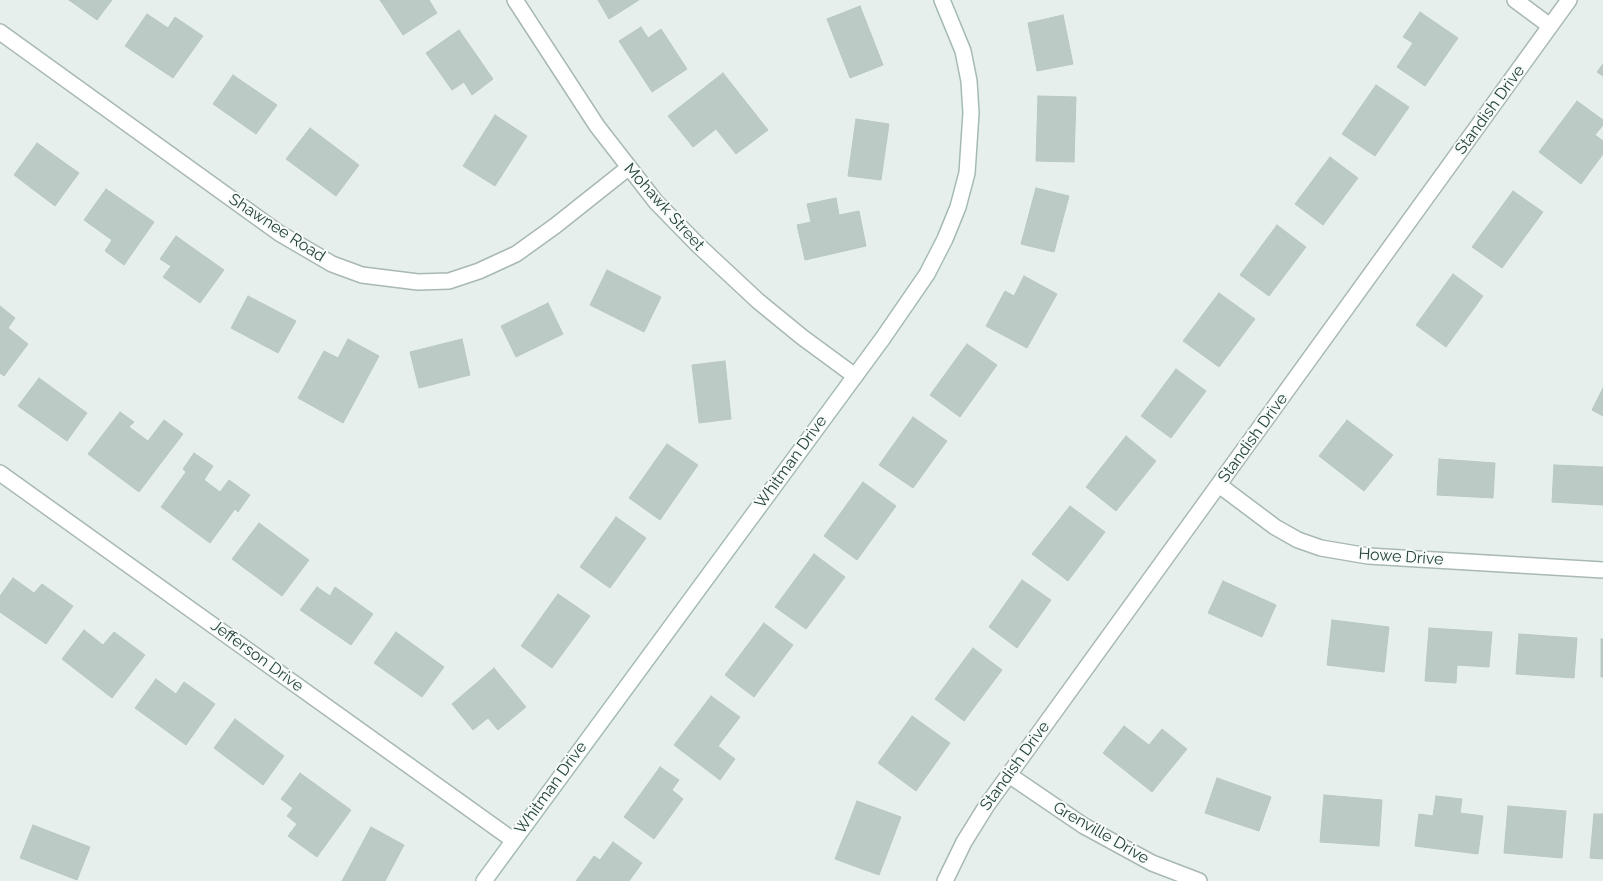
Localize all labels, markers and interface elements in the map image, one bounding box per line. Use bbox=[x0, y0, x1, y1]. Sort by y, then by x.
street label: Standish Drive bbox=[1451, 62, 1529, 158]
street label: Mohawk Street bbox=[620, 159, 708, 255]
street label: Shawnee Road bbox=[225, 190, 329, 266]
street label: Standish Drive bbox=[1214, 390, 1292, 486]
street label: Whitman Drive bbox=[751, 412, 831, 512]
street label: Howe Drive bbox=[1358, 544, 1444, 570]
street label: Jefferson Drive bbox=[207, 616, 307, 696]
street label: Standish Drive bbox=[976, 718, 1054, 814]
street label: Whitman Drive bbox=[511, 738, 591, 838]
street label: Grenville Drive bbox=[1050, 798, 1152, 868]

